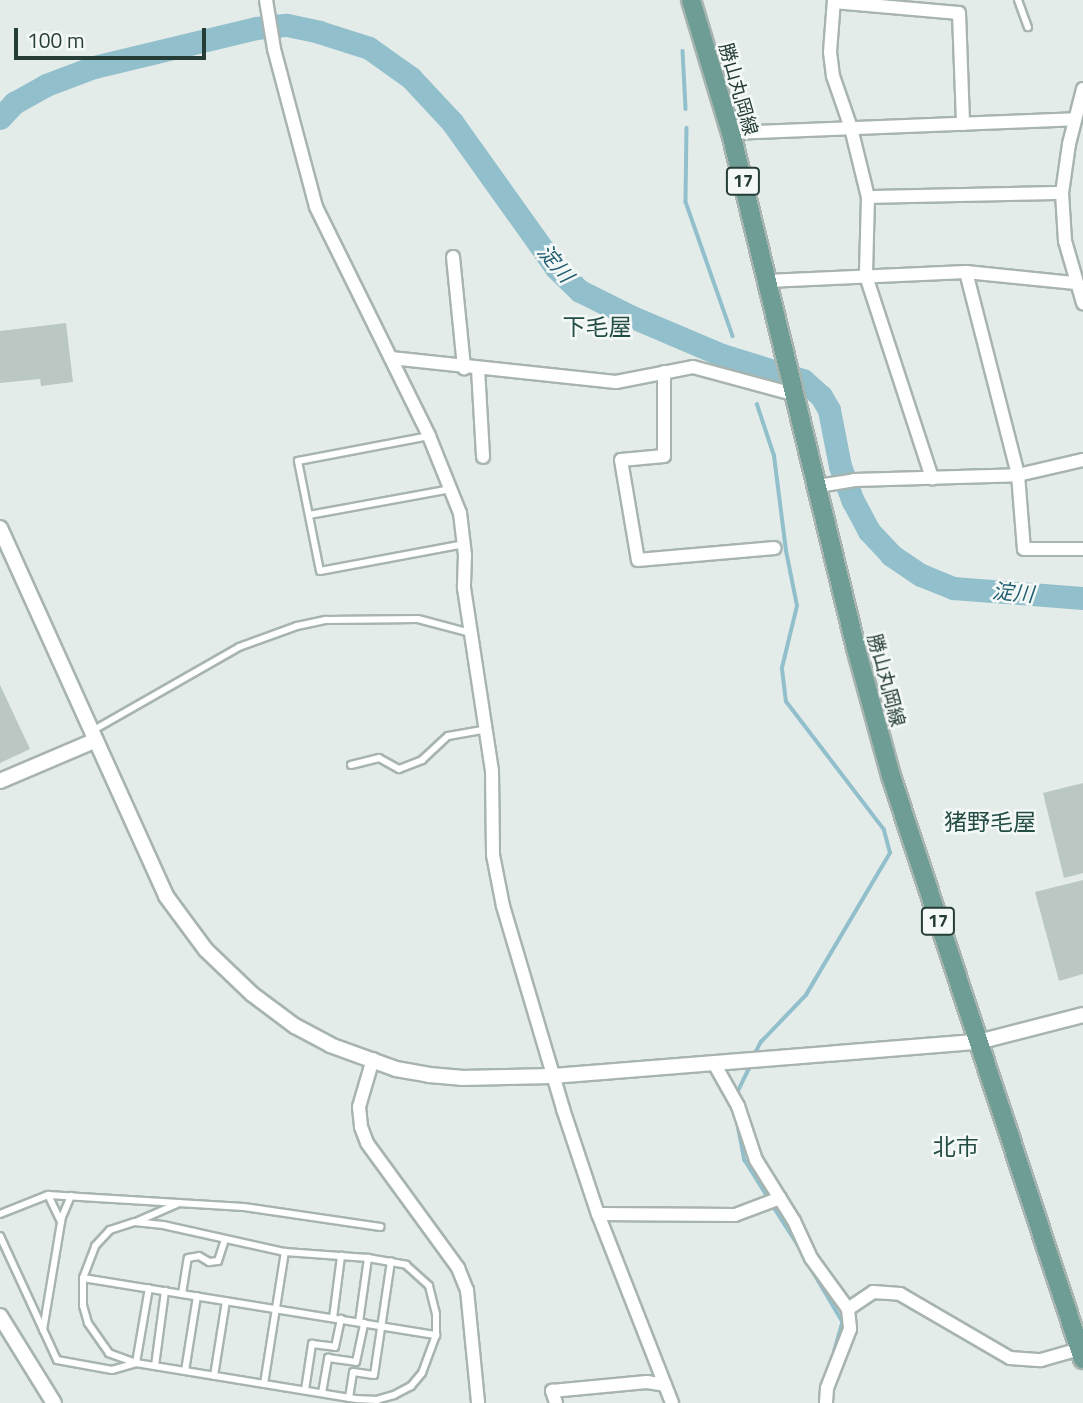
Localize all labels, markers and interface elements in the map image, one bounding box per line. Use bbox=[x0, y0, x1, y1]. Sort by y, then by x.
scale bar bbox=[18, 14, 210, 58]
text: 100 m bbox=[27, 24, 84, 56]
street label: 勝山丸岡線 bbox=[715, 40, 763, 138]
road number: 17 bbox=[726, 166, 760, 196]
water label: 淀川 bbox=[533, 239, 579, 287]
district label: 下毛屋 bbox=[563, 313, 631, 341]
water label: 淀川 bbox=[991, 578, 1035, 606]
street label: 勝山丸岡線 bbox=[864, 631, 910, 729]
district label: 猪野毛屋 bbox=[944, 808, 1036, 836]
road number: 17 bbox=[920, 906, 956, 936]
district label: 北市 bbox=[933, 1133, 979, 1161]

